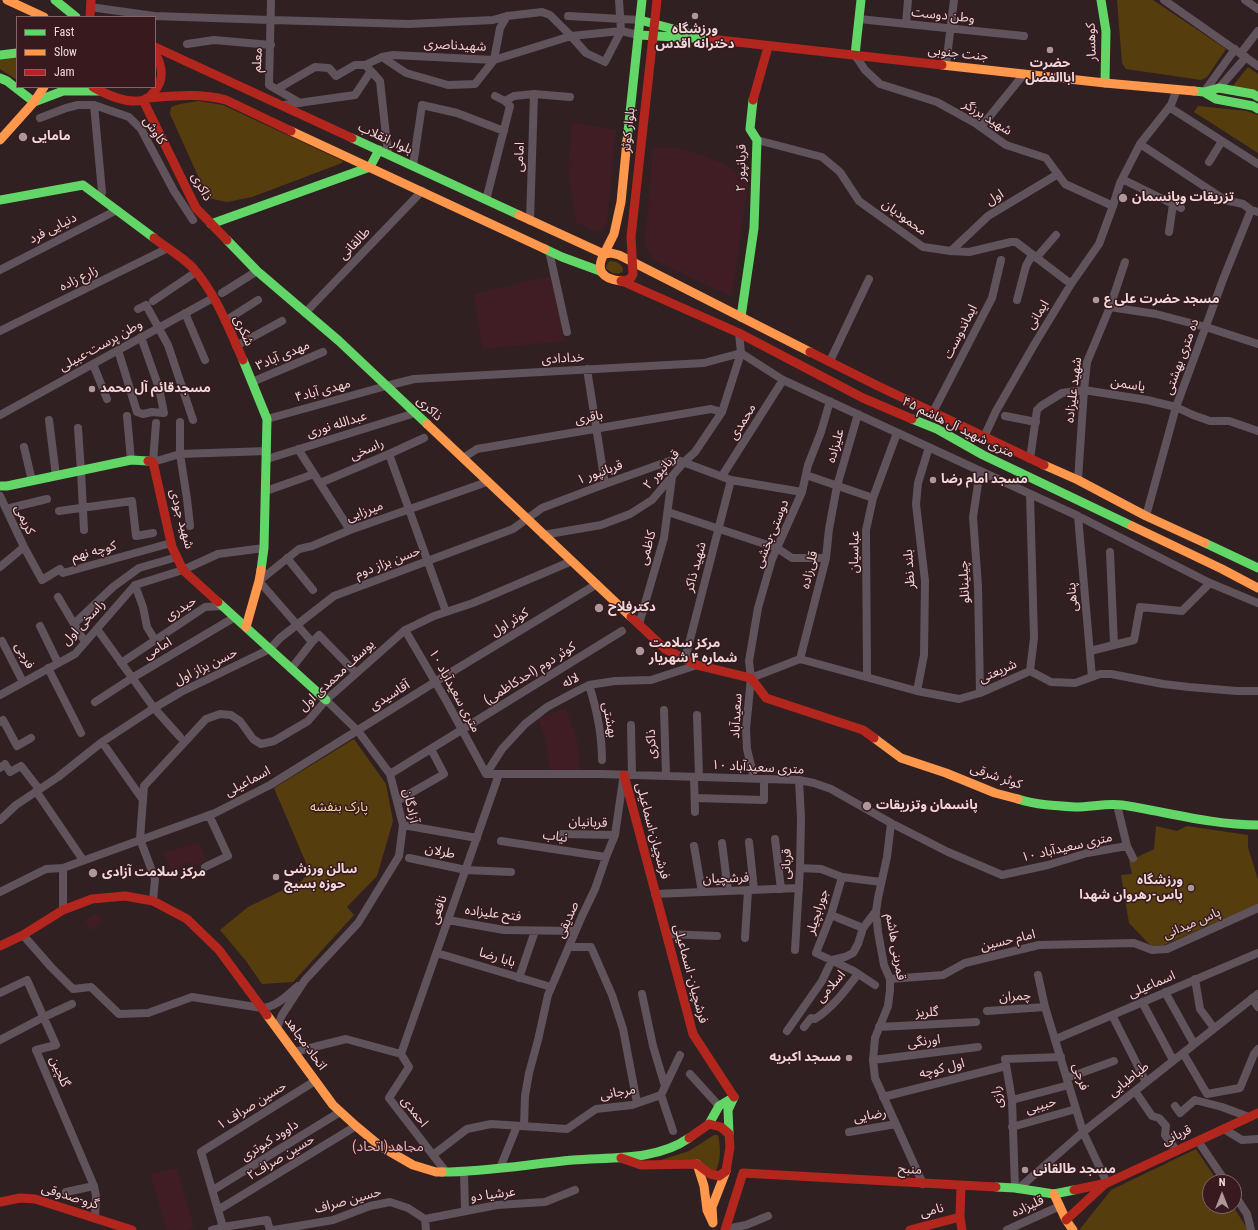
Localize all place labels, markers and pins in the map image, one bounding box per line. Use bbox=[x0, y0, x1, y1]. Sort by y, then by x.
marker: ورزشگاه دخترانه اقدس bbox=[690, 11, 700, 21]
place label: ورزشگاه دخترانه اقدس bbox=[656, 22, 734, 53]
marker: حضرت اباالفضل bbox=[1045, 45, 1055, 55]
place label: حضرت اباالفضل bbox=[1025, 56, 1075, 87]
place label: مامایی bbox=[32, 129, 70, 145]
marker: مامایی bbox=[17, 131, 29, 143]
place label: تزریقات وپانسمان bbox=[1132, 190, 1234, 206]
marker: تزریقات وپانسمان bbox=[1117, 192, 1129, 204]
place label: مسجد حضرت علی ع bbox=[1104, 292, 1220, 308]
marker: مسجد حضرت علی ع bbox=[1091, 295, 1101, 305]
place label: مسجدقائم آل محمد bbox=[100, 381, 211, 397]
marker: مسجدقائم آل محمد bbox=[87, 384, 97, 394]
place label: مسجد امام رضا bbox=[941, 472, 1028, 488]
marker: مسجد امام رضا bbox=[928, 475, 938, 485]
place label: دکترفلاح bbox=[608, 600, 656, 616]
marker: دکترفلاح bbox=[593, 602, 605, 614]
place label: مرکز سلامت شماره ۴ شهریار bbox=[649, 636, 737, 667]
marker: مرکز سلامت شماره ۴ شهریار bbox=[634, 645, 646, 657]
place label: پانسمان وتزریقات bbox=[876, 798, 978, 814]
marker: پانسمان وتزریقات bbox=[861, 800, 873, 812]
place label: سالن ورزشی حوزه بسیج bbox=[284, 862, 357, 893]
place label: مرکز سلامت آزادی bbox=[102, 865, 206, 881]
marker: مرکز سلامت آزادی bbox=[87, 867, 99, 879]
marker: سالن ورزشی حوزه بسیج bbox=[271, 872, 281, 882]
place label: ورزشگاه پاس-رهروان شهدا bbox=[1079, 873, 1183, 904]
marker: ورزشگاه پاس-رهروان شهدا bbox=[1186, 883, 1196, 893]
place label: مسجد اکبریه bbox=[769, 1050, 841, 1066]
marker: مسجد اکبریه bbox=[844, 1053, 854, 1063]
place label: مسجد طالقانی bbox=[1033, 1162, 1116, 1178]
marker: مسجد طالقانی bbox=[1020, 1165, 1030, 1175]

